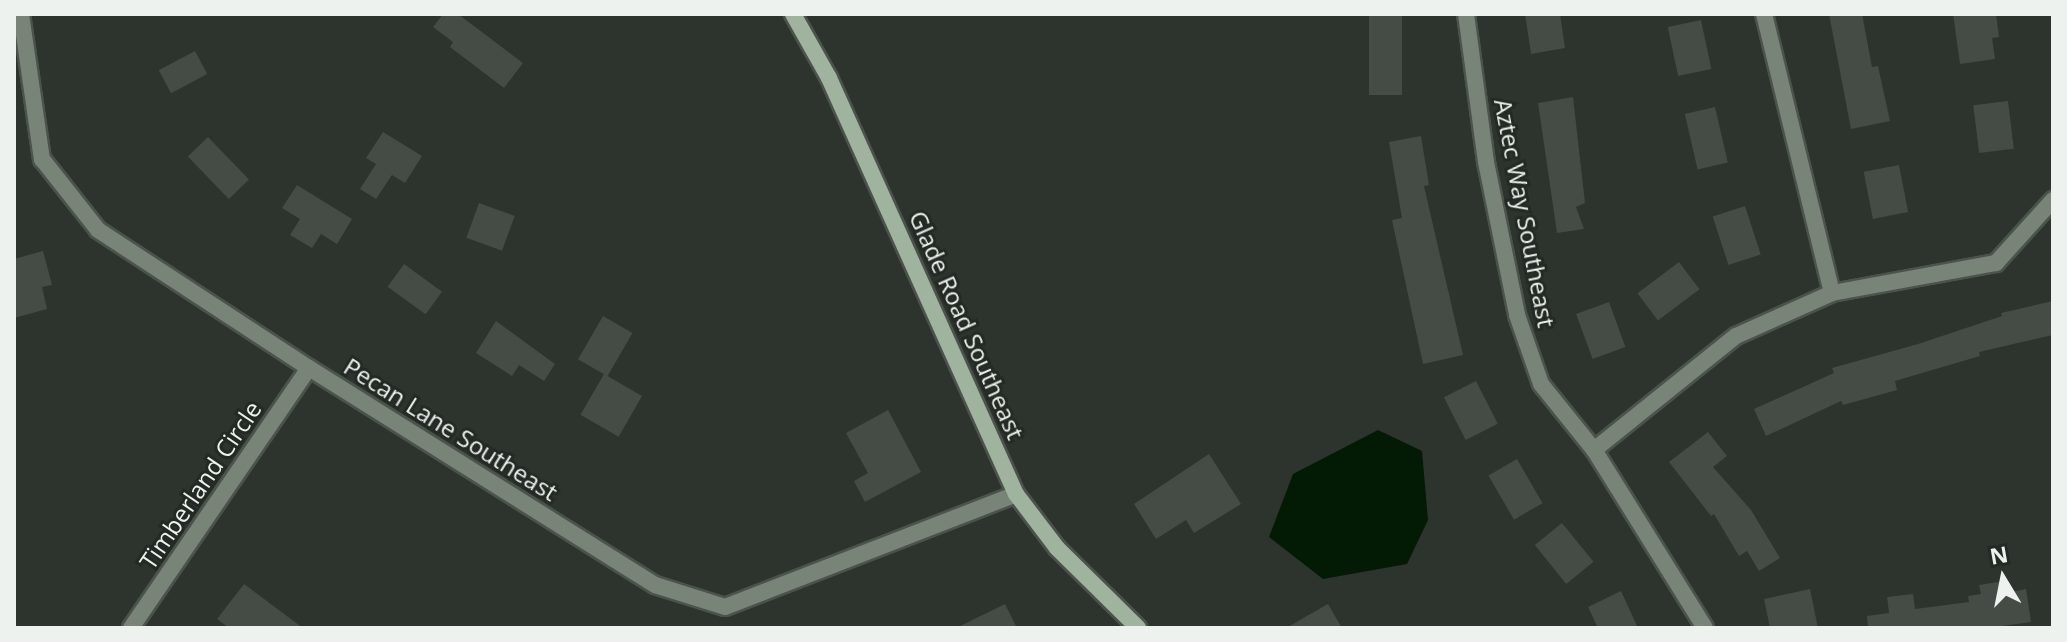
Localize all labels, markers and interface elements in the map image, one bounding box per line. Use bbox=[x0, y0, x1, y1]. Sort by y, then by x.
street label: Aztec Way Southeast bbox=[1489, 96, 1561, 330]
street label: Glade Road Southeast bbox=[904, 206, 1030, 444]
street label: Pecan Lane Southeast bbox=[339, 352, 563, 506]
street label: Timberland Circle bbox=[133, 395, 267, 575]
north arrow bbox=[1963, 538, 2043, 618]
text: N bbox=[1987, 538, 2010, 571]

